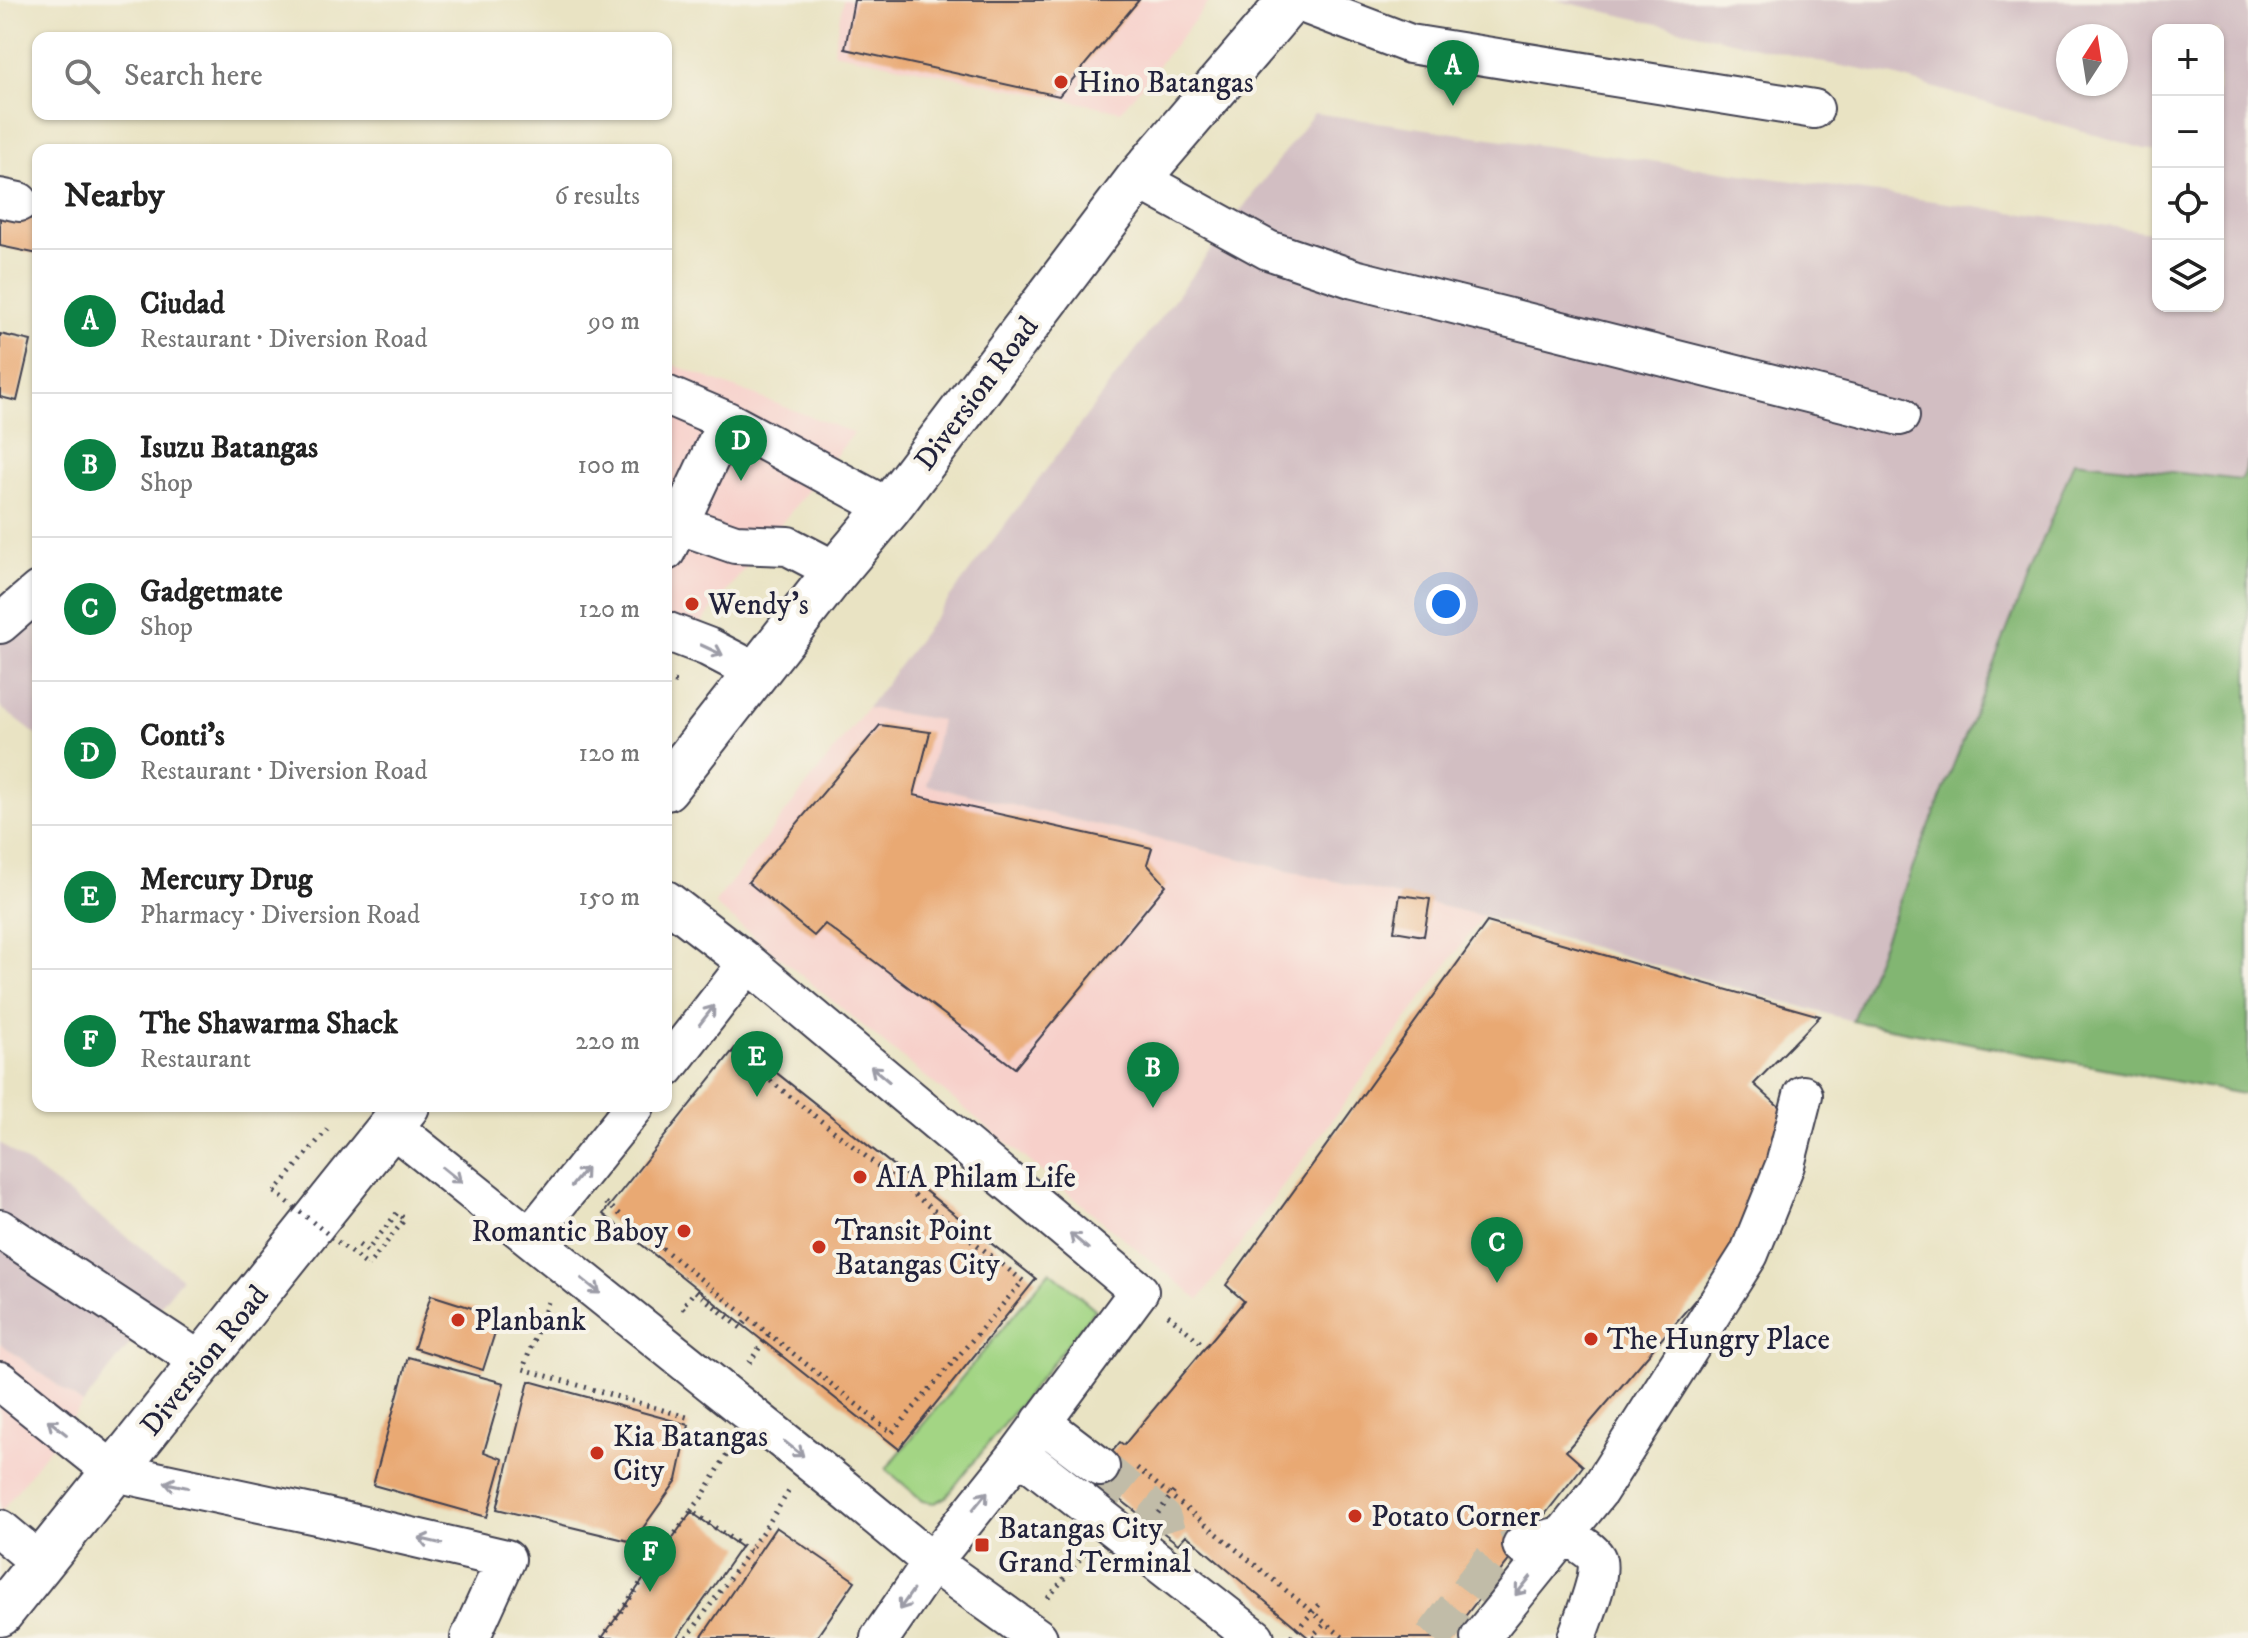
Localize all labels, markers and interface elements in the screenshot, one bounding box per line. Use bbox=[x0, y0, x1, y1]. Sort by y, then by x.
north arrow bbox=[2056, 24, 2128, 96]
map controls bbox=[2152, 24, 2224, 312]
button: + bbox=[2152, 24, 2224, 96]
search box bbox=[32, 32, 672, 120]
pin: A bbox=[1427, 40, 1479, 106]
icon: search bbox=[60, 54, 104, 98]
text: Search here bbox=[124, 58, 263, 95]
place label: Hino Batangas bbox=[1077, 65, 1254, 102]
marker: Hino Batangas bbox=[1052, 73, 1070, 91]
button: − bbox=[2152, 96, 2224, 168]
button: locate bbox=[2152, 168, 2224, 240]
text: Nearby bbox=[64, 175, 165, 217]
text: 6 results bbox=[554, 180, 640, 213]
button: layers bbox=[2152, 240, 2224, 312]
text: Ciudad bbox=[140, 286, 225, 323]
text: A bbox=[82, 305, 98, 338]
text: 90 m bbox=[588, 305, 640, 338]
street label: Diversion Road bbox=[907, 310, 1047, 478]
text: Restaurant · Diversion Road bbox=[140, 323, 427, 356]
pin: D bbox=[715, 415, 767, 481]
text: Isuzu Batangas bbox=[140, 430, 318, 467]
text: B bbox=[82, 449, 98, 482]
text: 100 m bbox=[577, 449, 640, 482]
text: Shop bbox=[140, 467, 193, 500]
text: Gadgetmate bbox=[140, 574, 283, 611]
your location bbox=[1426, 584, 1466, 624]
place label: Wendy's bbox=[707, 587, 809, 624]
text: C bbox=[81, 593, 99, 626]
text: 120 m bbox=[579, 593, 640, 626]
marker: Wendy's bbox=[683, 595, 701, 613]
text: Shop bbox=[140, 611, 193, 644]
one-way arrow bbox=[700, 643, 724, 658]
text: Conti's bbox=[140, 718, 225, 755]
text: D bbox=[80, 737, 100, 770]
text: 120 m bbox=[579, 737, 640, 770]
text: Restaurant · Diversion Road bbox=[140, 755, 427, 788]
text: Mercury Drug bbox=[140, 862, 312, 899]
text: E bbox=[81, 881, 99, 914]
text: 150 m bbox=[579, 881, 640, 914]
text: Pharmacy · Diversion Road bbox=[140, 899, 420, 932]
one-way arrow bbox=[699, 1005, 716, 1027]
text: The Shawarma Shack bbox=[140, 1006, 398, 1043]
text: F bbox=[82, 1025, 98, 1058]
text: 220 m bbox=[575, 1025, 640, 1058]
pin: E bbox=[731, 1031, 783, 1097]
pin: B bbox=[1127, 1042, 1179, 1108]
text: Restaurant bbox=[140, 1043, 251, 1076]
one-way arrow bbox=[871, 1065, 891, 1083]
place label: AIA Philam Life bbox=[876, 1160, 1076, 1197]
one-way arrow bbox=[441, 1166, 462, 1183]
one-way arrow bbox=[570, 1167, 588, 1188]
marker: AIA Philam Life bbox=[851, 1168, 869, 1186]
place label: Transit Point Batangas City bbox=[835, 1213, 1001, 1284]
place label: Romantic Baboy bbox=[471, 1214, 669, 1251]
pin: C bbox=[1471, 1217, 1523, 1283]
marker: Romantic Baboy bbox=[675, 1222, 693, 1240]
one-way arrow bbox=[1070, 1232, 1090, 1250]
marker: Transit Point Batangas City bbox=[810, 1238, 828, 1256]
street label: Diversion Road bbox=[133, 1278, 277, 1444]
one-way arrow bbox=[580, 1278, 601, 1295]
place label: Planbank bbox=[474, 1303, 586, 1340]
marker: Planbank bbox=[449, 1311, 467, 1329]
place label: The Hungry Place bbox=[1607, 1322, 1830, 1359]
marker: The Hungry Place bbox=[1582, 1330, 1600, 1348]
one-way arrow bbox=[47, 1418, 68, 1435]
place label: Kia Batangas City bbox=[613, 1419, 768, 1490]
one-way arrow bbox=[783, 1440, 804, 1458]
marker: Kia Batangas City bbox=[588, 1444, 606, 1462]
one-way arrow bbox=[164, 1477, 189, 1492]
one-way arrow bbox=[972, 1491, 989, 1512]
place label: Potato Corner bbox=[1371, 1499, 1540, 1536]
marker: Potato Corner bbox=[1346, 1507, 1364, 1525]
place label: Batangas City Grand Terminal bbox=[998, 1511, 1191, 1582]
pin: F bbox=[624, 1526, 676, 1592]
one-way arrow bbox=[417, 1533, 443, 1548]
marker: Batangas City Grand Terminal bbox=[973, 1536, 991, 1554]
one-way arrow bbox=[1514, 1576, 1532, 1596]
one-way arrow bbox=[898, 1589, 914, 1611]

